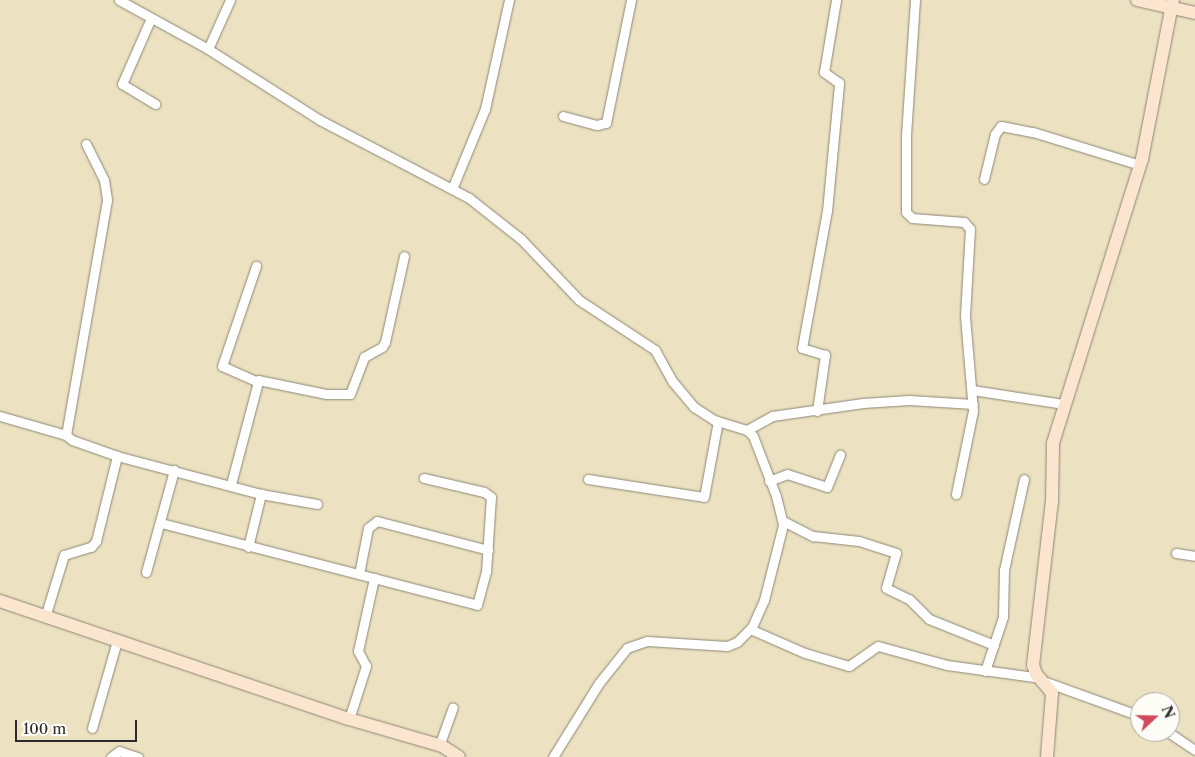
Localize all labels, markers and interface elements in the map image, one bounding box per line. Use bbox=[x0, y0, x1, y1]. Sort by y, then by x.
north arrow bbox=[1130, 692, 1180, 742]
text: N bbox=[1157, 703, 1179, 721]
scale bar bbox=[18, 710, 140, 742]
text: 100 m bbox=[23, 719, 66, 738]

